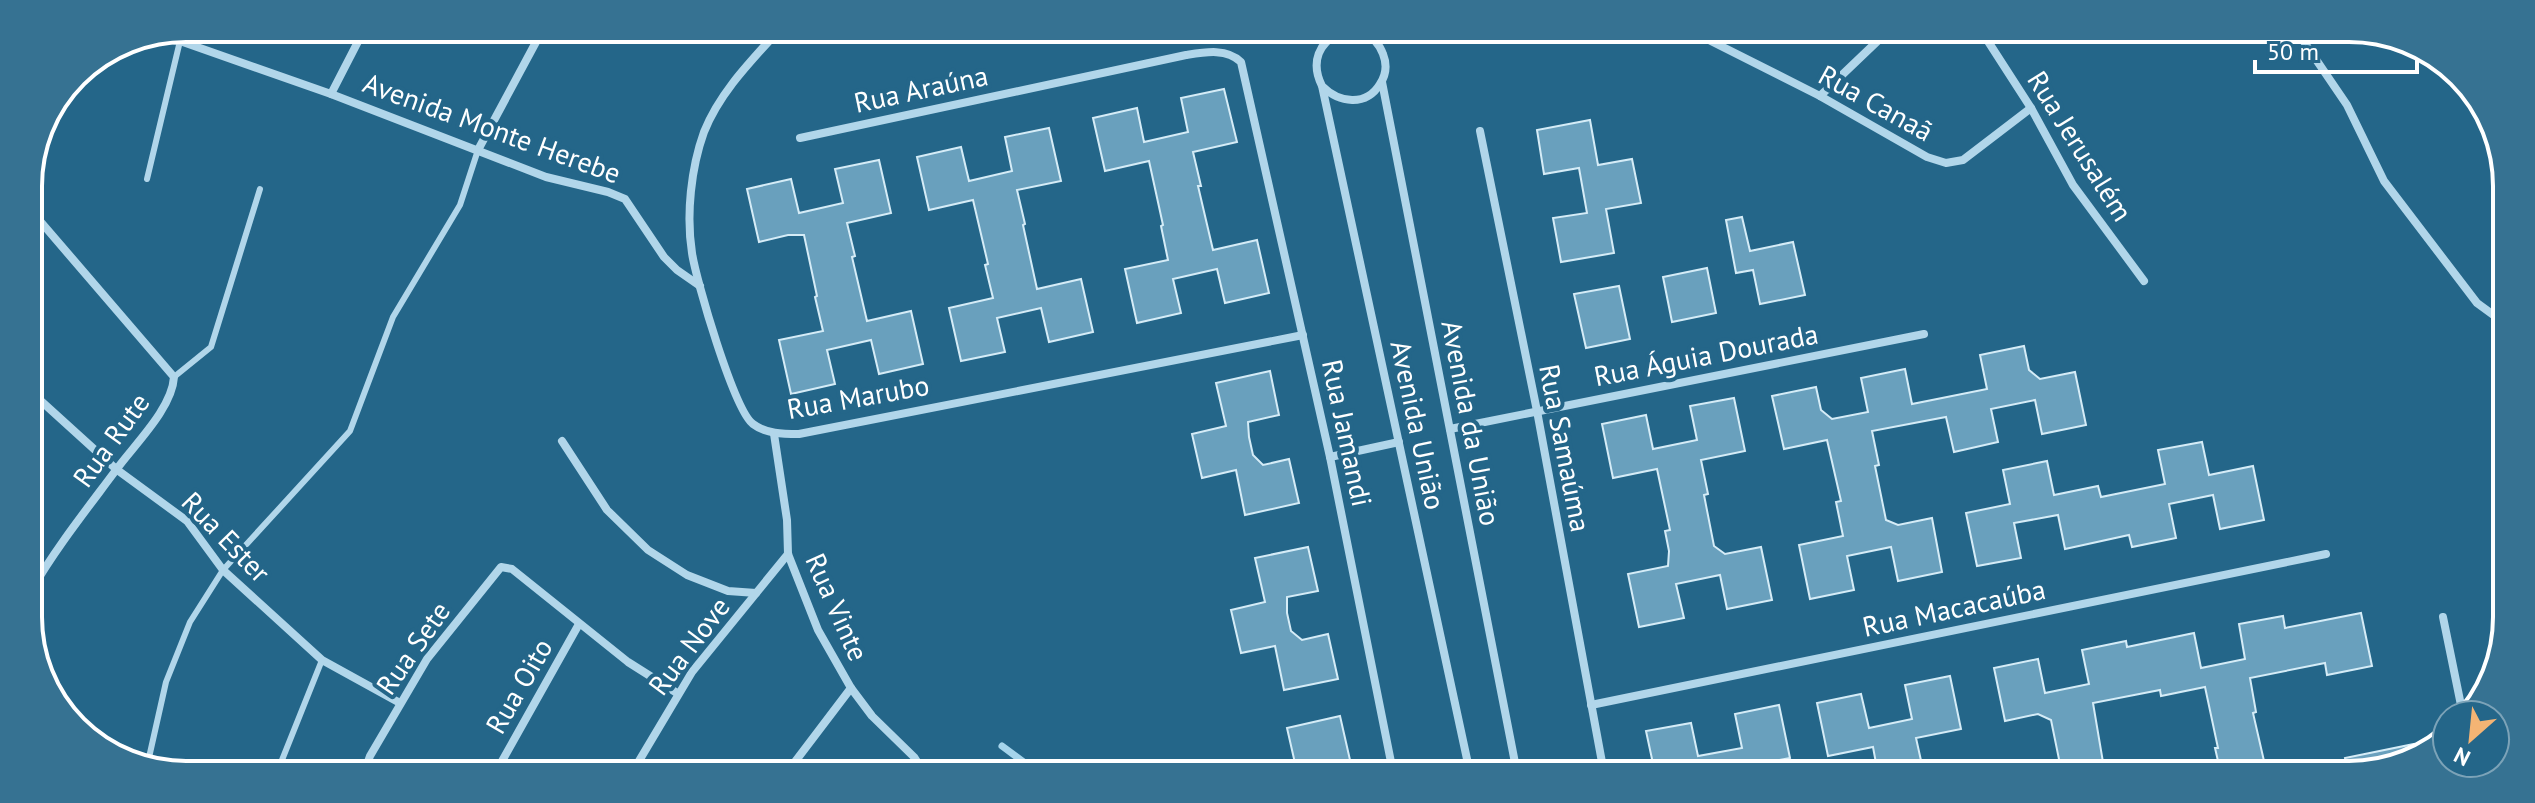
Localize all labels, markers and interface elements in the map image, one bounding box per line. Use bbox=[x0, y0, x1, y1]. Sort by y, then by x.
scale bar bbox=[2255, 24, 2417, 74]
text: 50 m bbox=[2267, 36, 2319, 67]
street label: Rua Araúna bbox=[851, 56, 991, 121]
street label: Rua Canaã bbox=[1812, 56, 1940, 149]
street label: Avenida Monte Herebe bbox=[358, 64, 626, 191]
street label: Rua Jerusalém bbox=[2020, 64, 2141, 228]
street label: Rua Águia Dourada bbox=[1591, 315, 1821, 394]
street label: Avenida da União bbox=[1433, 317, 1510, 529]
street label: Avenida União bbox=[1383, 337, 1454, 513]
street label: Rua Jamandi bbox=[1314, 356, 1381, 510]
street label: Rua Samaúma bbox=[1531, 361, 1600, 535]
street label: Rua Marubo bbox=[784, 366, 932, 427]
street label: Rua Rute bbox=[64, 385, 157, 494]
street label: Rua Ester bbox=[174, 483, 279, 590]
street label: Rua Vinte bbox=[797, 547, 878, 666]
street label: Rua Macacaúba bbox=[1859, 570, 2049, 645]
street label: Rua Nove bbox=[640, 589, 738, 702]
street label: Rua Sete bbox=[367, 594, 458, 701]
street label: Rua Oito bbox=[477, 632, 561, 740]
north arrow bbox=[2431, 699, 2511, 779]
text: N bbox=[2449, 741, 2475, 773]

